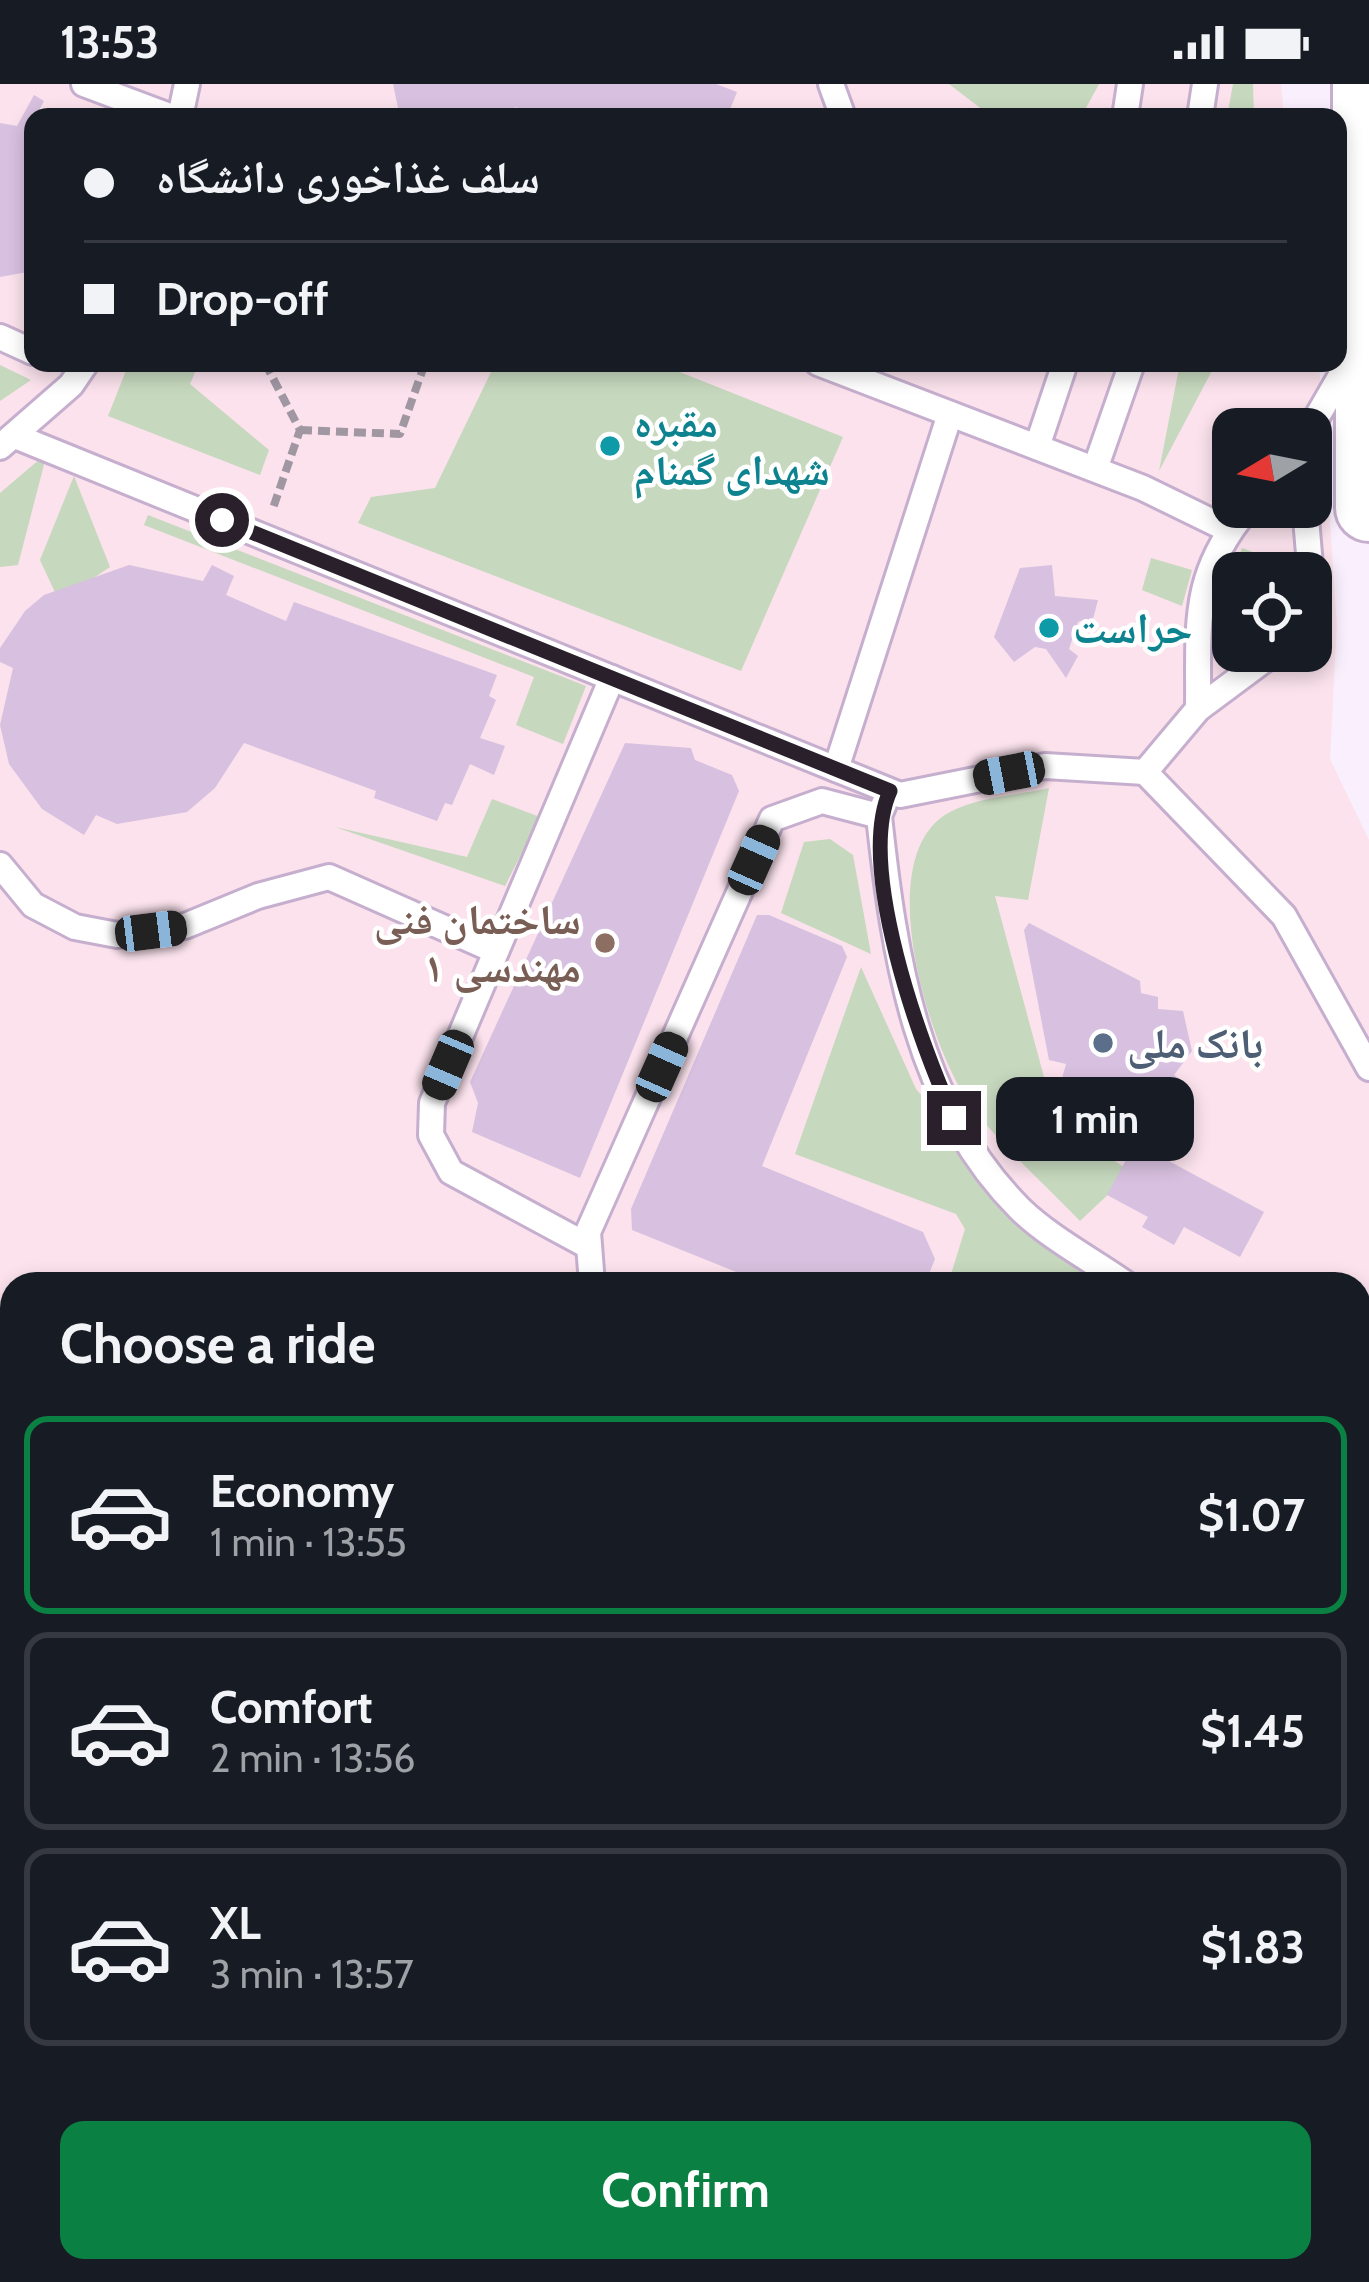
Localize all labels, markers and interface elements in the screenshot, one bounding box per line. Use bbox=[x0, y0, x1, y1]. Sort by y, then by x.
text: 13:53 bbox=[60, 15, 159, 69]
text: سلف غذاخوری دانشگاه bbox=[156, 150, 540, 204]
text: Drop-off bbox=[156, 272, 329, 326]
place label: مقبره شهدای گمنام bbox=[634, 396, 830, 499]
north arrow bbox=[1212, 408, 1332, 528]
map controls bbox=[1212, 408, 1332, 672]
marker: مقبره شهدای گمنام bbox=[597, 433, 623, 459]
route start bbox=[195, 493, 249, 547]
button: locate bbox=[1212, 552, 1332, 672]
place label: حراست bbox=[1073, 602, 1193, 654]
marker: حراست bbox=[1036, 615, 1062, 641]
car bbox=[970, 748, 1048, 798]
car bbox=[723, 820, 785, 900]
place label: ساختمان فنی مهندسی ۱ bbox=[374, 893, 581, 993]
car bbox=[113, 909, 189, 953]
marker: ساختمان فنی مهندسی ۱ bbox=[592, 930, 618, 956]
place label: بانک ملی bbox=[1127, 1017, 1263, 1069]
car bbox=[417, 1025, 479, 1105]
car bbox=[631, 1027, 693, 1107]
marker: بانک ملی bbox=[1090, 1030, 1116, 1056]
callout: 1 min bbox=[996, 1076, 1194, 1160]
route end bbox=[927, 1091, 981, 1145]
text: 1 min bbox=[1051, 1095, 1139, 1143]
text: Choose a ride bbox=[60, 1311, 375, 1377]
icon: car bbox=[66, 1461, 174, 1569]
text: Economy bbox=[210, 1464, 394, 1518]
text: $1.07 bbox=[1198, 1488, 1305, 1542]
text: 1 min · 13:55 bbox=[210, 1518, 407, 1566]
icon: car bbox=[66, 1677, 174, 1785]
text: Comfort bbox=[210, 1680, 373, 1734]
text: $1.45 bbox=[1200, 1704, 1305, 1758]
text: 2 min · 13:56 bbox=[210, 1734, 416, 1782]
icon: car bbox=[66, 1893, 174, 2001]
text: XL bbox=[210, 1896, 261, 1950]
text: $1.83 bbox=[1201, 1920, 1305, 1974]
text: 3 min · 13:57 bbox=[210, 1950, 414, 1998]
button: Confirm bbox=[60, 2121, 1311, 2259]

